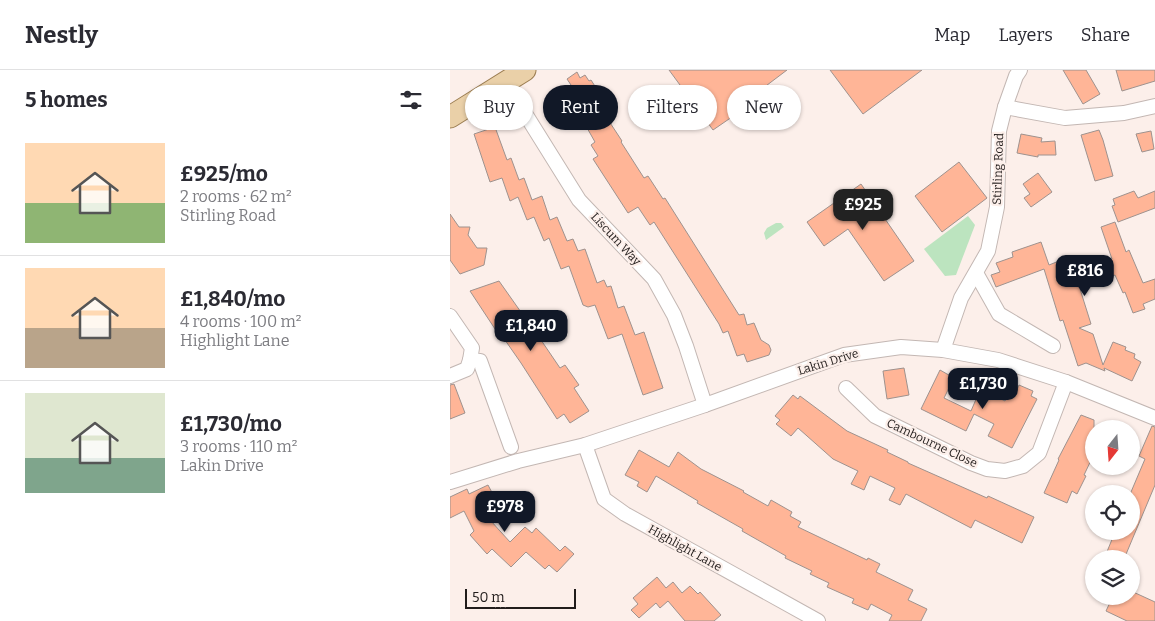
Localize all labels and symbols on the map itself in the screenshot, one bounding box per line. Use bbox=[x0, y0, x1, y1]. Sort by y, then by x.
street label: Stirling Road bbox=[990, 133, 1006, 205]
pin: £925 bbox=[833, 189, 893, 231]
street label: Liscum Way bbox=[588, 210, 644, 269]
pin: £816 bbox=[1055, 254, 1115, 297]
pin: £1,840 bbox=[490, 310, 572, 352]
street label: Lakin Drive bbox=[796, 346, 860, 378]
pin: £1,730 bbox=[942, 368, 1024, 410]
street label: Cambourne Close bbox=[884, 416, 980, 470]
north arrow bbox=[1085, 420, 1140, 475]
pin: £978 bbox=[475, 490, 535, 533]
street label: Highlight Lane bbox=[646, 522, 724, 574]
scale bar bbox=[465, 586, 576, 609]

